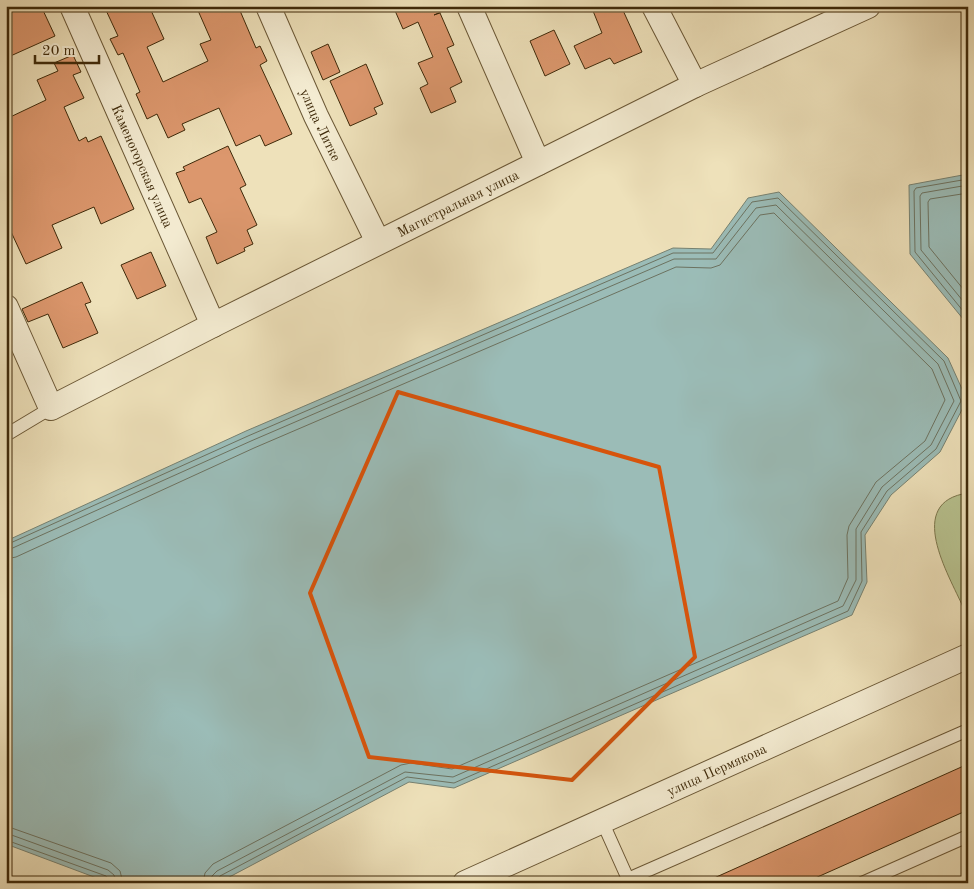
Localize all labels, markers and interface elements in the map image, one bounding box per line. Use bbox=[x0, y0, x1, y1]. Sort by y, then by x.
scale bar bbox=[35, 32, 99, 64]
text: 20 m bbox=[42, 44, 76, 59]
street label: улица Литке bbox=[297, 87, 343, 164]
street label: Каменогорская улица bbox=[109, 103, 175, 230]
street label: Магистральная улица bbox=[395, 168, 521, 240]
street label: улица Пермякова bbox=[665, 742, 769, 799]

